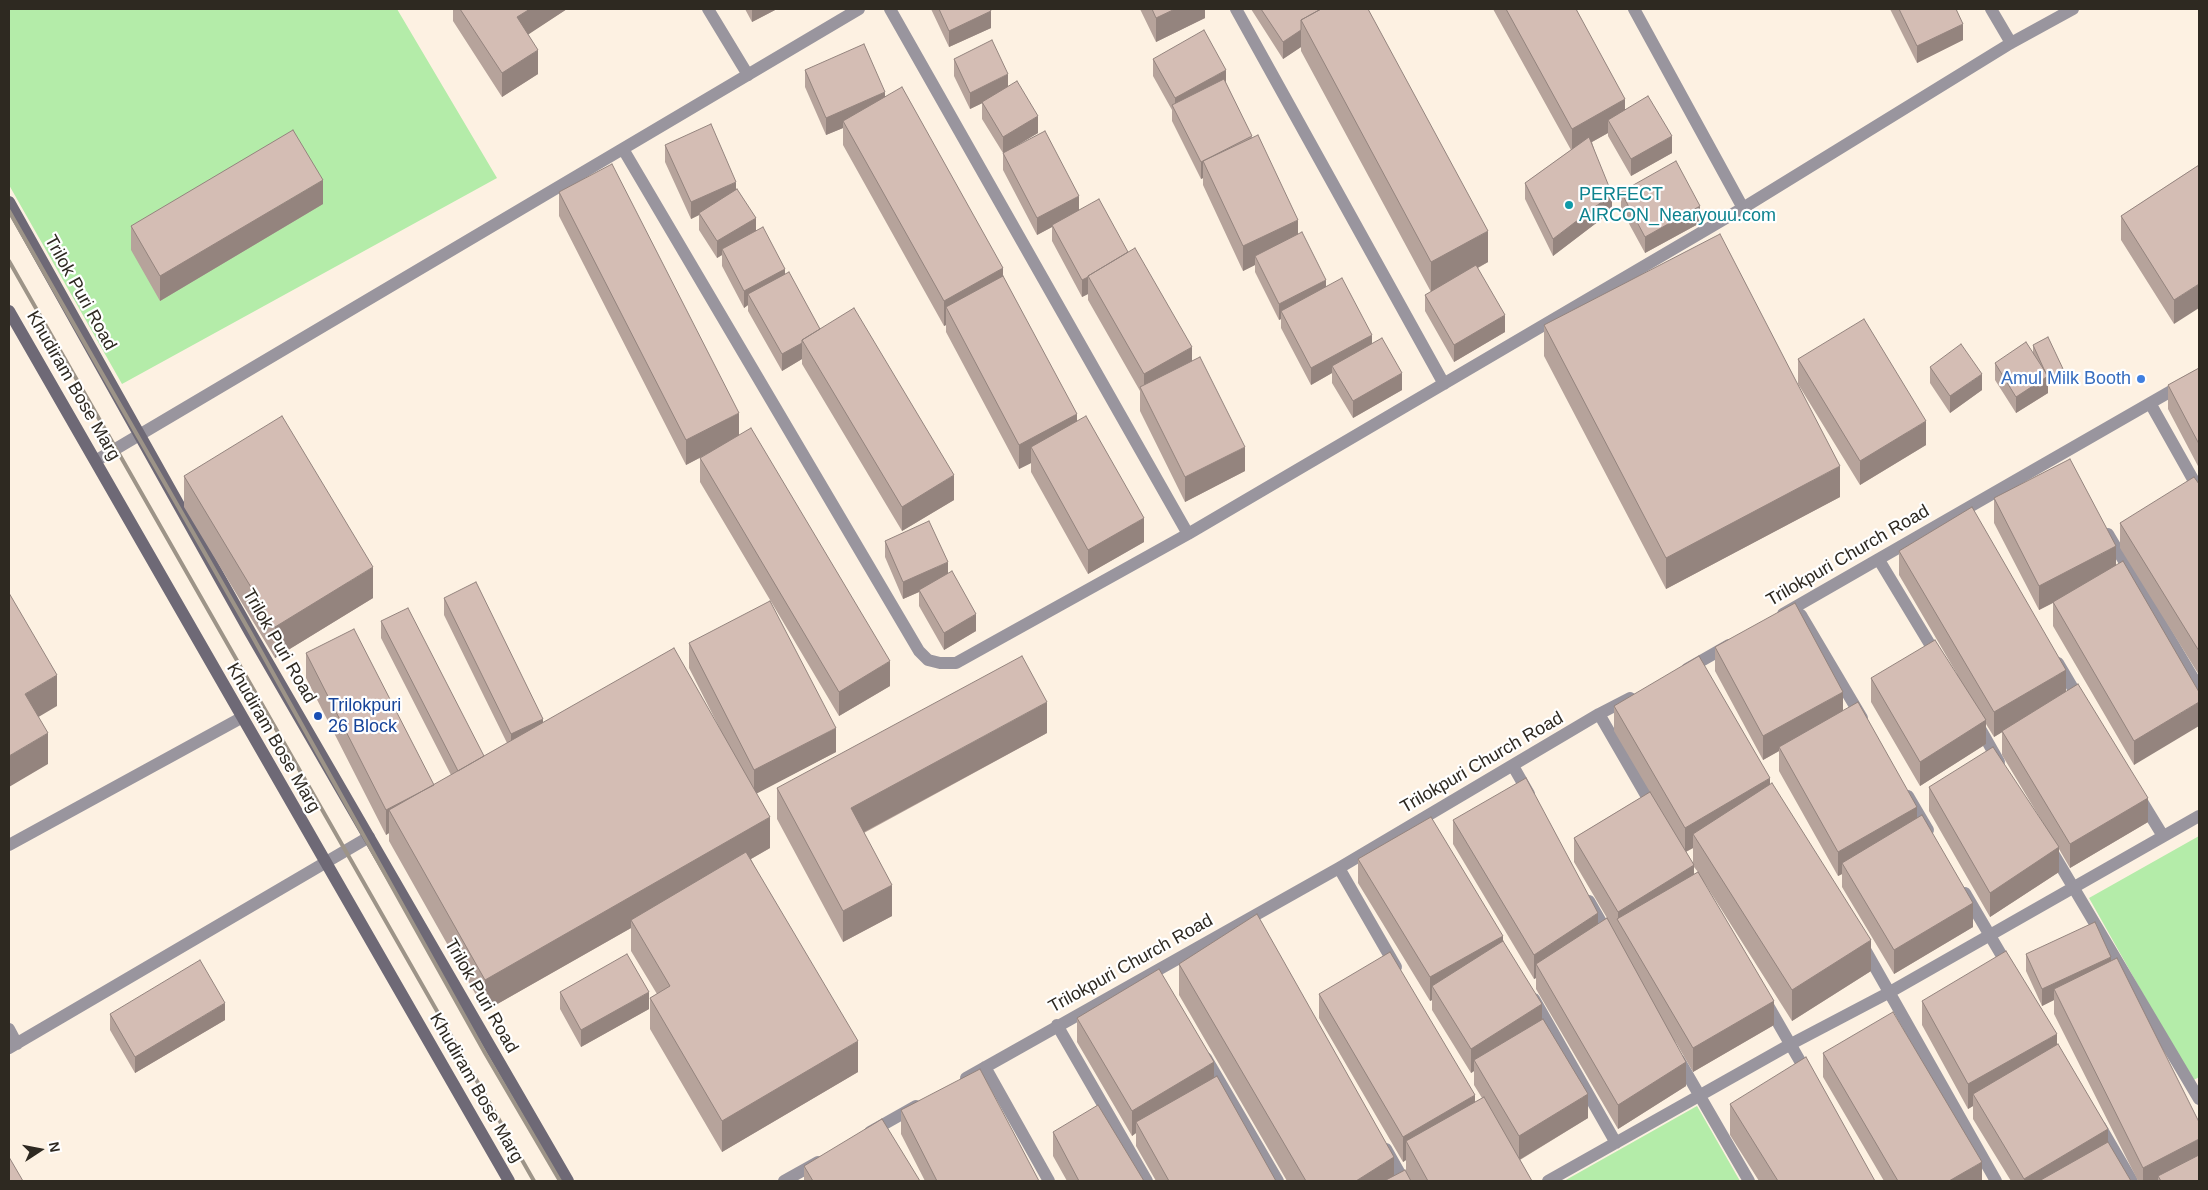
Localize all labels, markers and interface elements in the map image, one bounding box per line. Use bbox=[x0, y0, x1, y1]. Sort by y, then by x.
place label: PERFECT AIRCON_Nearyouu.com bbox=[1579, 184, 1776, 226]
marker: PERFECT AIRCON_Nearyouu.com bbox=[1563, 199, 1575, 211]
street label: Trilok Puri Road bbox=[39, 232, 121, 354]
street label: Khudiram Bose Marg bbox=[21, 307, 125, 465]
place label: Amul Milk Booth bbox=[2001, 368, 2131, 390]
marker: Amul Milk Booth bbox=[2135, 373, 2147, 385]
street label: Trilokpuri Church Road bbox=[1763, 501, 1933, 611]
street label: Trilok Puri Road bbox=[238, 585, 320, 707]
street label: Khudiram Bose Marg bbox=[221, 659, 325, 817]
place label: Trilokpuri 26 Block bbox=[328, 695, 401, 738]
street label: Trilokpuri Church Road bbox=[1397, 708, 1567, 818]
marker: Trilokpuri 26 Block bbox=[312, 710, 324, 722]
street label: Trilokpuri Church Road bbox=[1045, 910, 1217, 1018]
street label: Trilok Puri Road bbox=[440, 935, 522, 1057]
street label: Khudiram Bose Marg bbox=[424, 1009, 528, 1167]
north arrow bbox=[15, 1125, 65, 1175]
text: N bbox=[46, 1141, 64, 1154]

